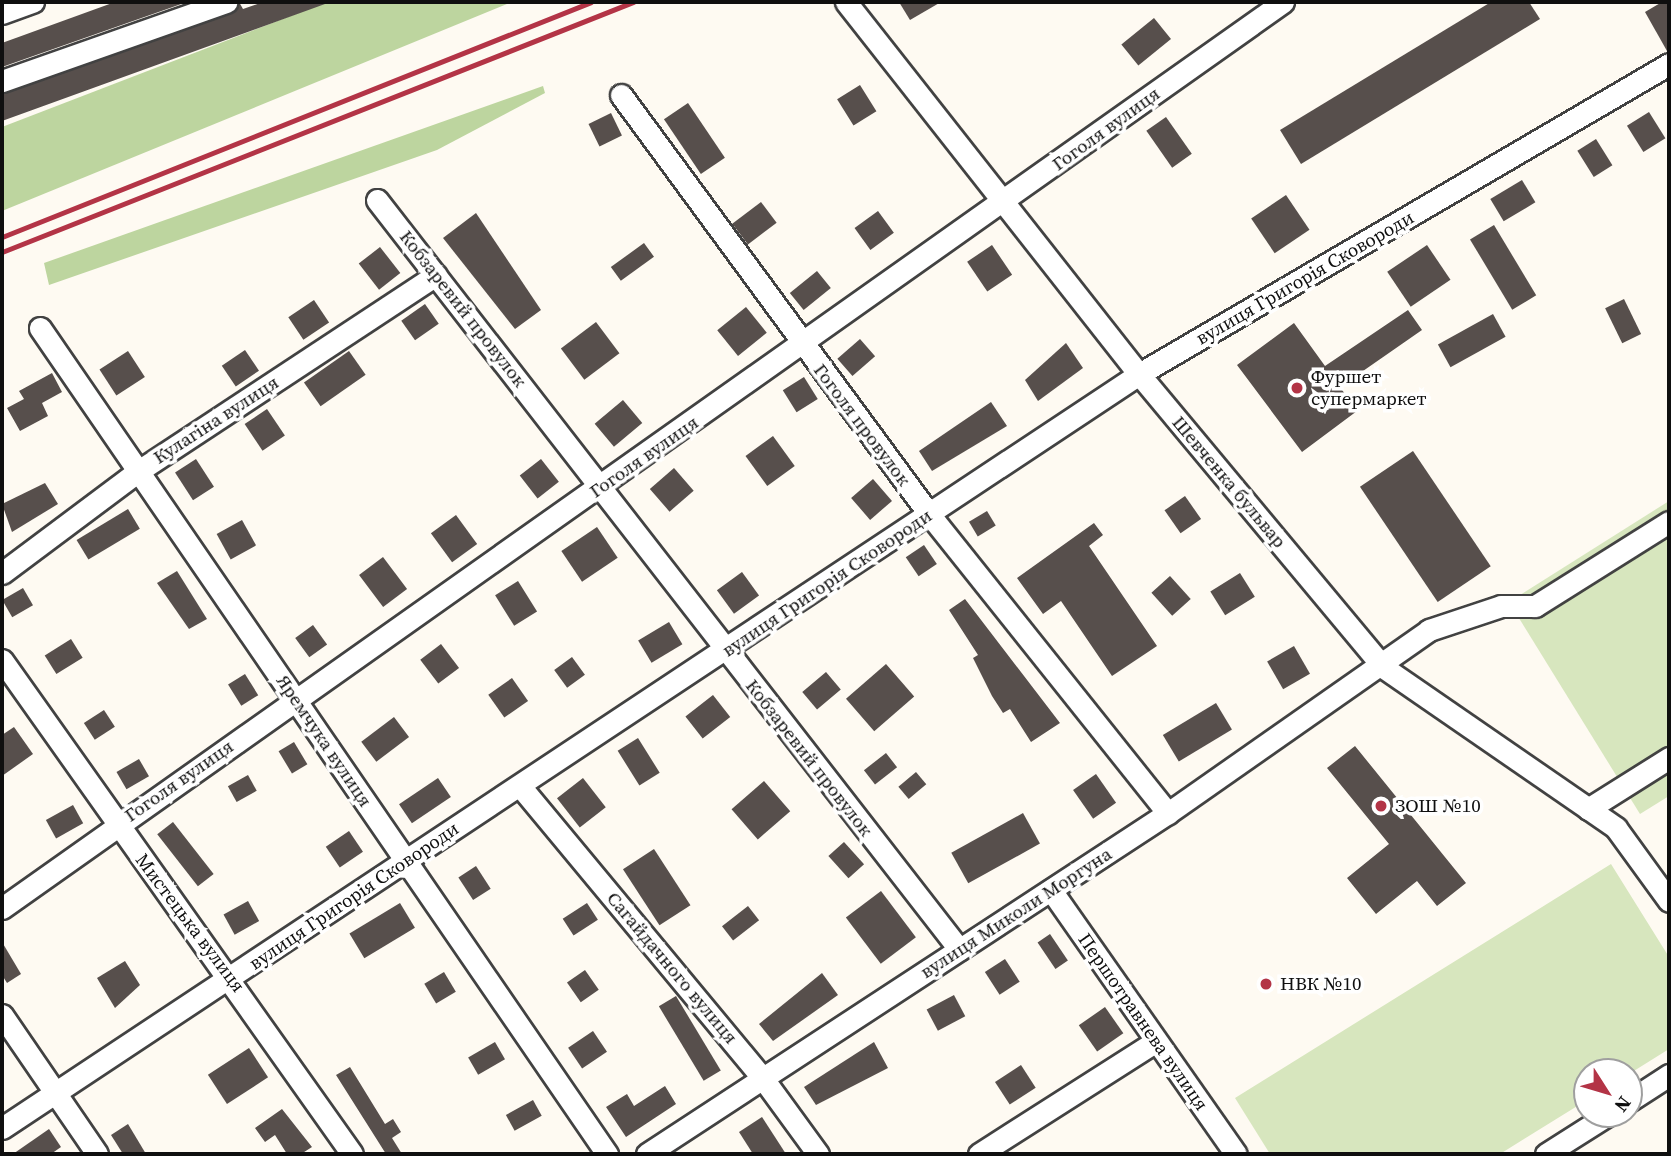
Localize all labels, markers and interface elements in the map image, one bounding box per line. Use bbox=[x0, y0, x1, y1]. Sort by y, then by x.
street label: Гоголя вулиця bbox=[1048, 82, 1164, 176]
street label: вулиця Григорія Сковороди bbox=[1192, 206, 1418, 350]
street label: Кобзаревий провулок bbox=[395, 226, 531, 392]
street label: Гоголя провулок bbox=[809, 359, 915, 491]
place label: Фуршет супермаркет bbox=[1311, 366, 1427, 410]
street label: Кулагіна вулиця bbox=[149, 371, 283, 469]
marker: Фуршет супермаркет bbox=[1289, 380, 1305, 396]
street label: Гоголя вулиця bbox=[585, 411, 703, 503]
street label: Шевченка бульвар bbox=[1167, 411, 1291, 553]
street label: вулиця Григорія Сковороди bbox=[718, 504, 936, 662]
street label: Яремчука вулиця bbox=[271, 671, 377, 811]
street label: Кобзаревий провулок bbox=[741, 675, 877, 841]
street label: Гоголя вулиця bbox=[120, 735, 238, 827]
place label: ЗОШ №10 bbox=[1395, 795, 1481, 817]
marker: ЗОШ №10 bbox=[1373, 798, 1389, 814]
street label: вулиця Григорія Сковороди bbox=[245, 817, 463, 975]
street label: вулиця Миколи Моргуна bbox=[916, 843, 1116, 983]
street label: Мистецька вулиця bbox=[130, 849, 250, 997]
street label: Сагайдачного вулиця bbox=[602, 887, 742, 1049]
street label: Першотравнева вулиця bbox=[1073, 929, 1213, 1115]
place label: НВК №10 bbox=[1280, 973, 1361, 995]
marker: НВК №10 bbox=[1258, 976, 1274, 992]
north arrow bbox=[1573, 1058, 1643, 1128]
text: N bbox=[1609, 1091, 1638, 1118]

